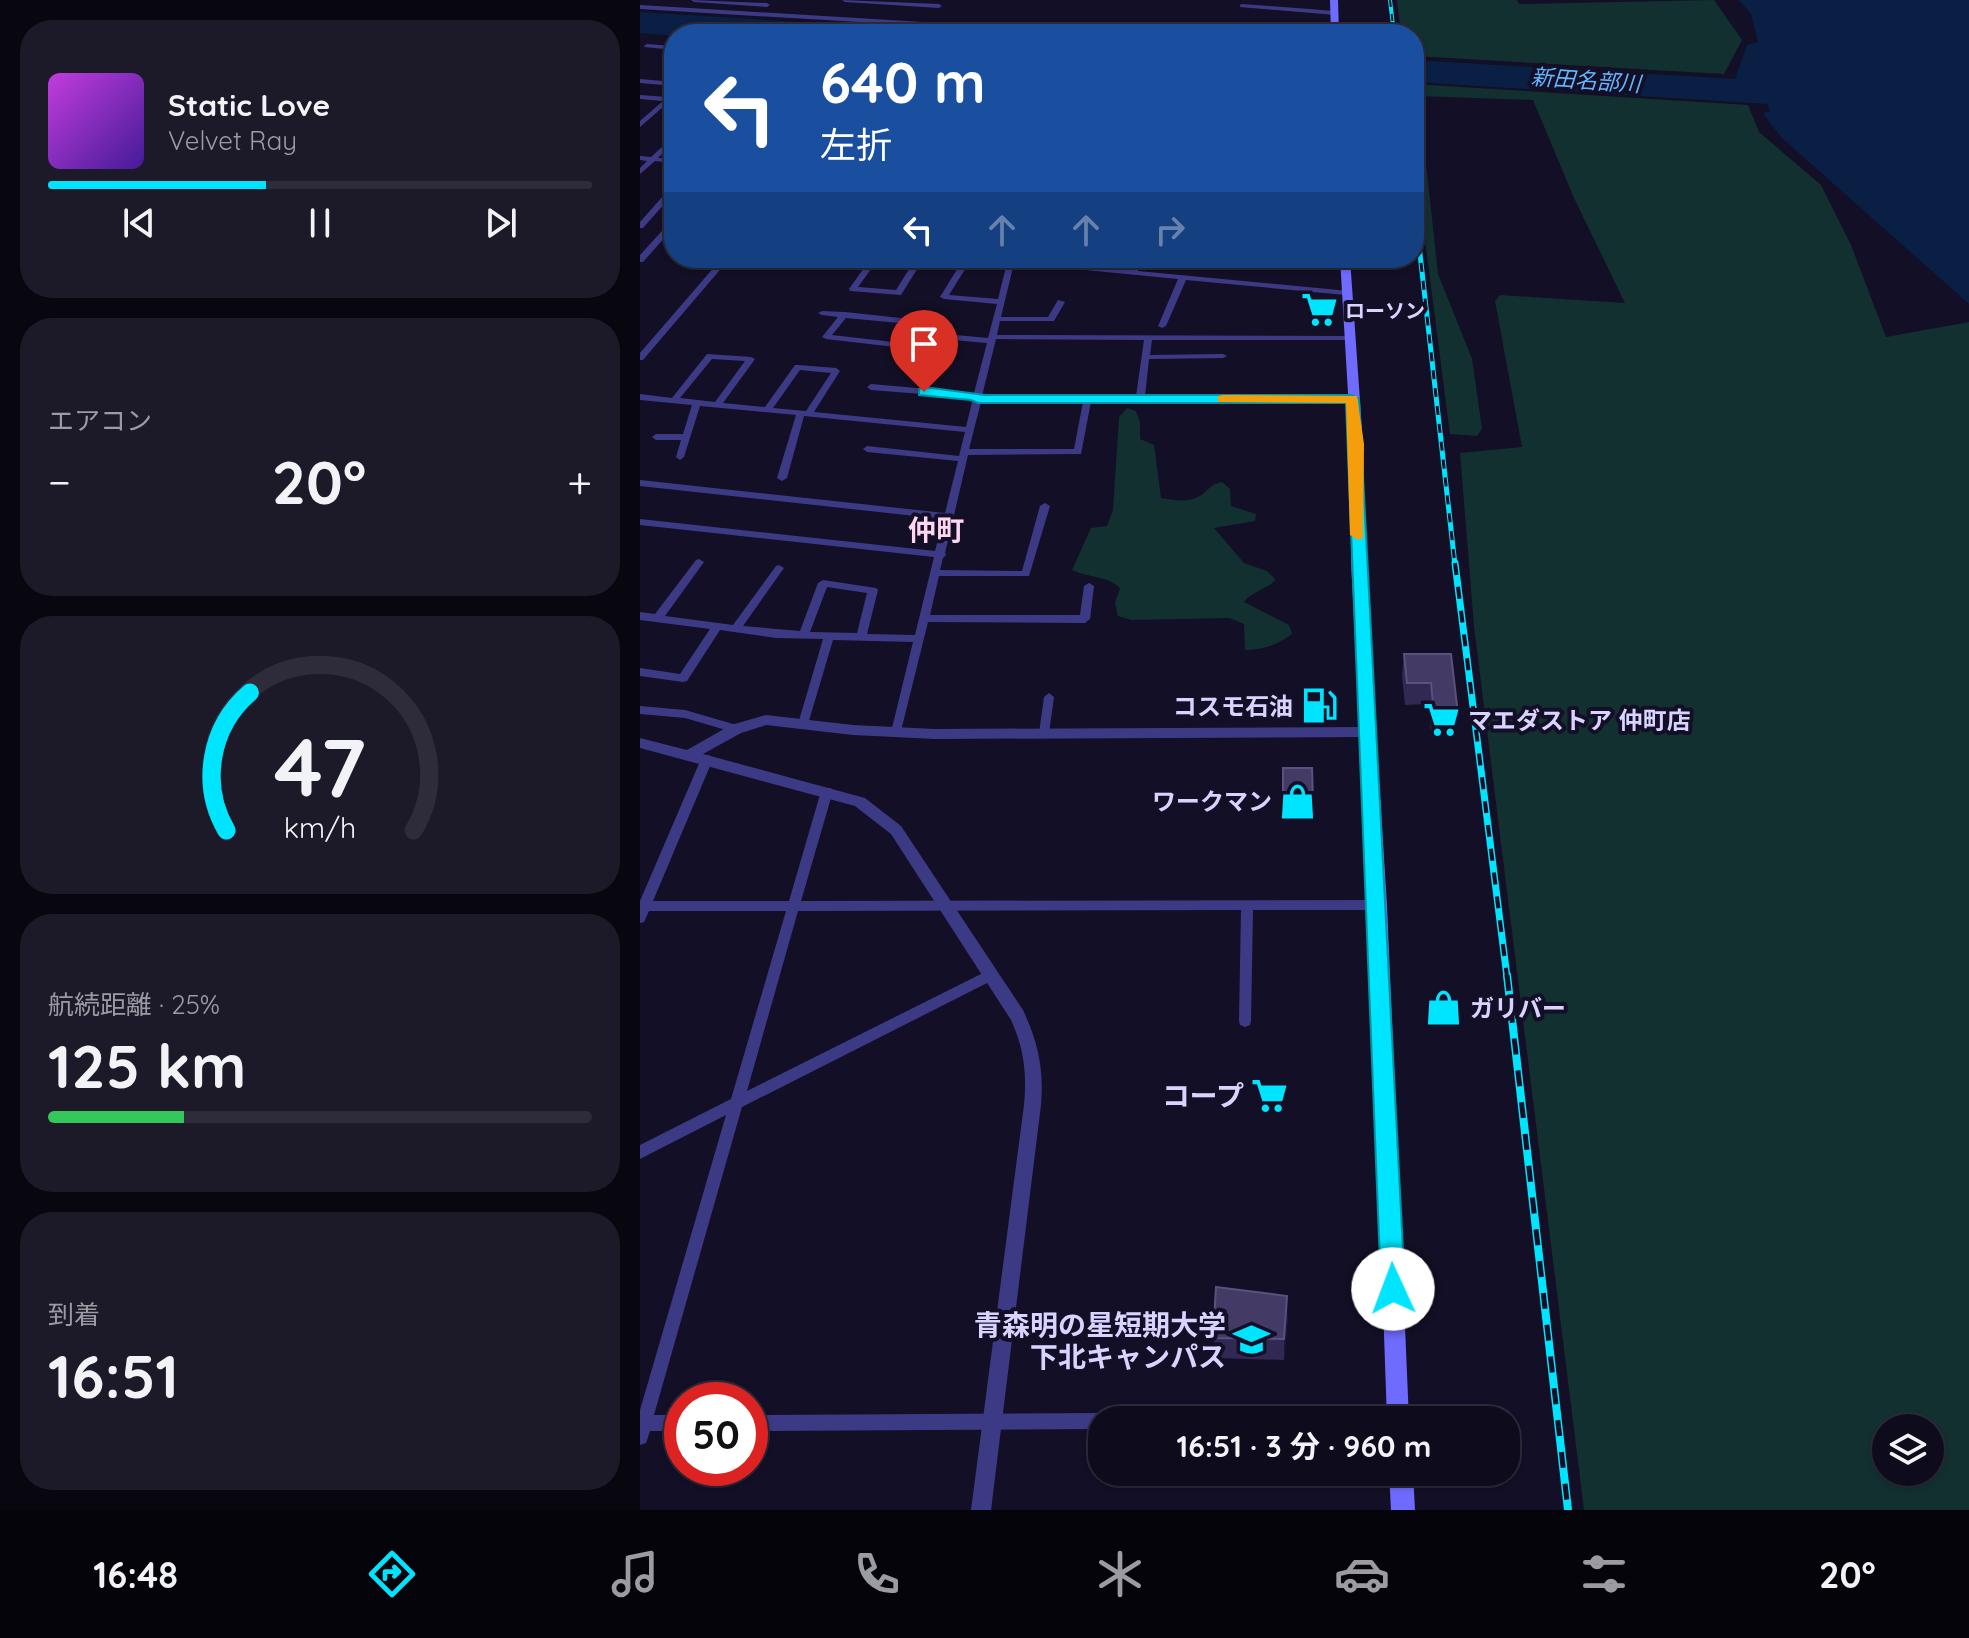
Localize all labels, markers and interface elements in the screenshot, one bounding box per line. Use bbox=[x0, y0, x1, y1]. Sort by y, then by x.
text: 640 m bbox=[820, 47, 986, 117]
icon: left bbox=[688, 56, 792, 160]
water label: 新田名部川 bbox=[1530, 62, 1644, 98]
text: Static Love bbox=[168, 86, 330, 124]
text: 左折 bbox=[820, 122, 892, 167]
text: Velvet Ray bbox=[168, 124, 297, 157]
icon: previous bbox=[117, 201, 161, 245]
icon: pause bbox=[298, 201, 342, 245]
icon: next bbox=[479, 201, 523, 245]
icon: left bbox=[896, 208, 940, 252]
icon: ahead bbox=[980, 208, 1024, 252]
icon: ahead bbox=[1064, 208, 1108, 252]
icon: right bbox=[1148, 208, 1192, 252]
supermarket icon: ローソン bbox=[1300, 291, 1338, 329]
place label: ローソン bbox=[1345, 298, 1425, 323]
pin bbox=[890, 310, 958, 392]
icon: arrive bbox=[902, 322, 946, 366]
text: エアコン bbox=[48, 404, 152, 437]
text: 20° bbox=[272, 444, 366, 519]
text: − bbox=[48, 454, 71, 509]
text: + bbox=[567, 454, 592, 509]
district label: 仲町 bbox=[908, 512, 964, 547]
fuel station icon: コスモ石油 bbox=[1300, 687, 1338, 725]
place label: コスモ石油 bbox=[1173, 691, 1293, 721]
supermarket icon: マエダストア 仲町店 bbox=[1423, 701, 1461, 739]
place label: マエダストア 仲町店 bbox=[1468, 705, 1691, 735]
text: 47 bbox=[274, 714, 366, 818]
shop icon: ワークマン bbox=[1279, 782, 1317, 820]
place label: ワークマン bbox=[1152, 786, 1272, 816]
text: km/h bbox=[284, 809, 356, 845]
text: 航続距離 · 25% bbox=[48, 988, 220, 1021]
shop icon: ガリバー bbox=[1425, 989, 1463, 1027]
place label: ガリバー bbox=[1470, 993, 1566, 1023]
text: 125 km bbox=[48, 1028, 246, 1103]
supermarket icon: コープ bbox=[1251, 1076, 1289, 1114]
place label: コープ bbox=[1162, 1078, 1244, 1113]
position arrow bbox=[1351, 1247, 1435, 1331]
text: 到着 bbox=[48, 1298, 100, 1331]
place label: 青森明の星短期大学 下北キャンパス bbox=[974, 1307, 1226, 1374]
school or university icon: 青森明の星短期大学 下北キャンパス bbox=[1233, 1321, 1271, 1359]
text: 16:51 bbox=[48, 1338, 179, 1413]
speed limit sign: 50 bbox=[664, 1382, 768, 1486]
map controls bbox=[1872, 1414, 1944, 1486]
button: layers bbox=[1872, 1414, 1944, 1486]
text: 16:51 · 3 分 · 960 m bbox=[1177, 1427, 1431, 1465]
icon: directions bbox=[364, 1546, 420, 1602]
icon: music bbox=[607, 1546, 663, 1602]
icon: phone bbox=[849, 1546, 905, 1602]
icon: climate bbox=[1092, 1546, 1148, 1602]
icon: car bbox=[1334, 1546, 1390, 1602]
icon: filters bbox=[1576, 1546, 1632, 1602]
text: 16:48 bbox=[93, 1552, 178, 1597]
text: 20° bbox=[1819, 1552, 1876, 1597]

